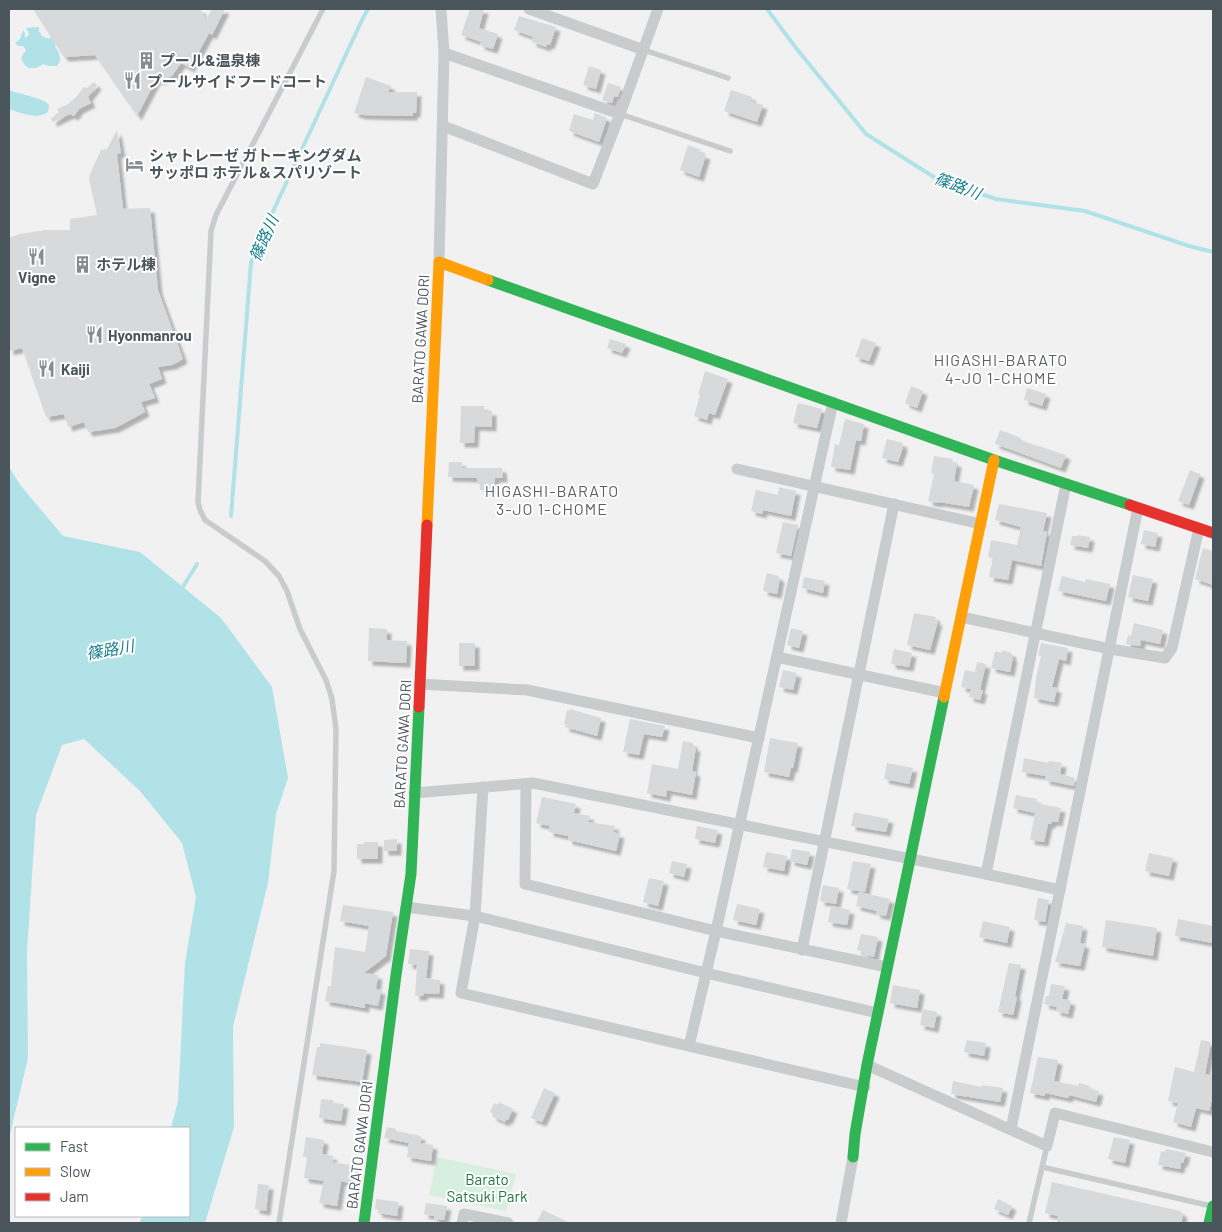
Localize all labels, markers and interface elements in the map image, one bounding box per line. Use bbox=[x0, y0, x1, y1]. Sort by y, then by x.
building icon: プール&温泉棟 bbox=[136, 50, 156, 70]
place label: プール&温泉棟 bbox=[160, 51, 261, 69]
restaurant icon: プールサイドフードコート bbox=[123, 71, 143, 91]
place label: プールサイドフードコート bbox=[147, 72, 327, 90]
place label: シャトレーゼ ガトーキングダム サッポロ ホテル＆スパリゾート bbox=[149, 146, 362, 181]
hotel icon: シャトレーゼ ガトーキングダム サッポロ ホテル＆スパリゾート bbox=[125, 154, 145, 174]
water label: 篠路川 bbox=[932, 168, 986, 203]
water label: 篠路川 bbox=[245, 210, 282, 264]
restaurant icon: Vigne bbox=[27, 246, 47, 266]
building icon: ホテル棟 bbox=[72, 254, 92, 274]
place label: ホテル棟 bbox=[96, 255, 156, 273]
place label: Vigne bbox=[18, 268, 56, 286]
street label: BARATO GAWA DORI bbox=[408, 274, 432, 404]
restaurant icon: Hyonmanrou bbox=[84, 325, 104, 345]
place label: Hyonmanrou bbox=[108, 326, 192, 344]
district label: HIGASHI-BARATO 4-JO 1-CHOME bbox=[934, 350, 1068, 387]
restaurant icon: Kaiji bbox=[37, 359, 57, 379]
place label: Kaiji bbox=[61, 360, 90, 378]
district label: HIGASHI-BARATO 3-JO 1-CHOME bbox=[485, 481, 619, 518]
water label: 篠路川 bbox=[85, 635, 137, 663]
street label: BARATO GAWA DORI bbox=[390, 679, 414, 809]
street label: BARATO GAWA DORI bbox=[342, 1080, 376, 1210]
legend bbox=[15, 1127, 190, 1217]
text: Fast bbox=[60, 1137, 88, 1155]
text: Slow bbox=[60, 1162, 91, 1180]
park label: Barato Satsuki Park bbox=[447, 1170, 528, 1205]
text: Jam bbox=[60, 1187, 89, 1205]

